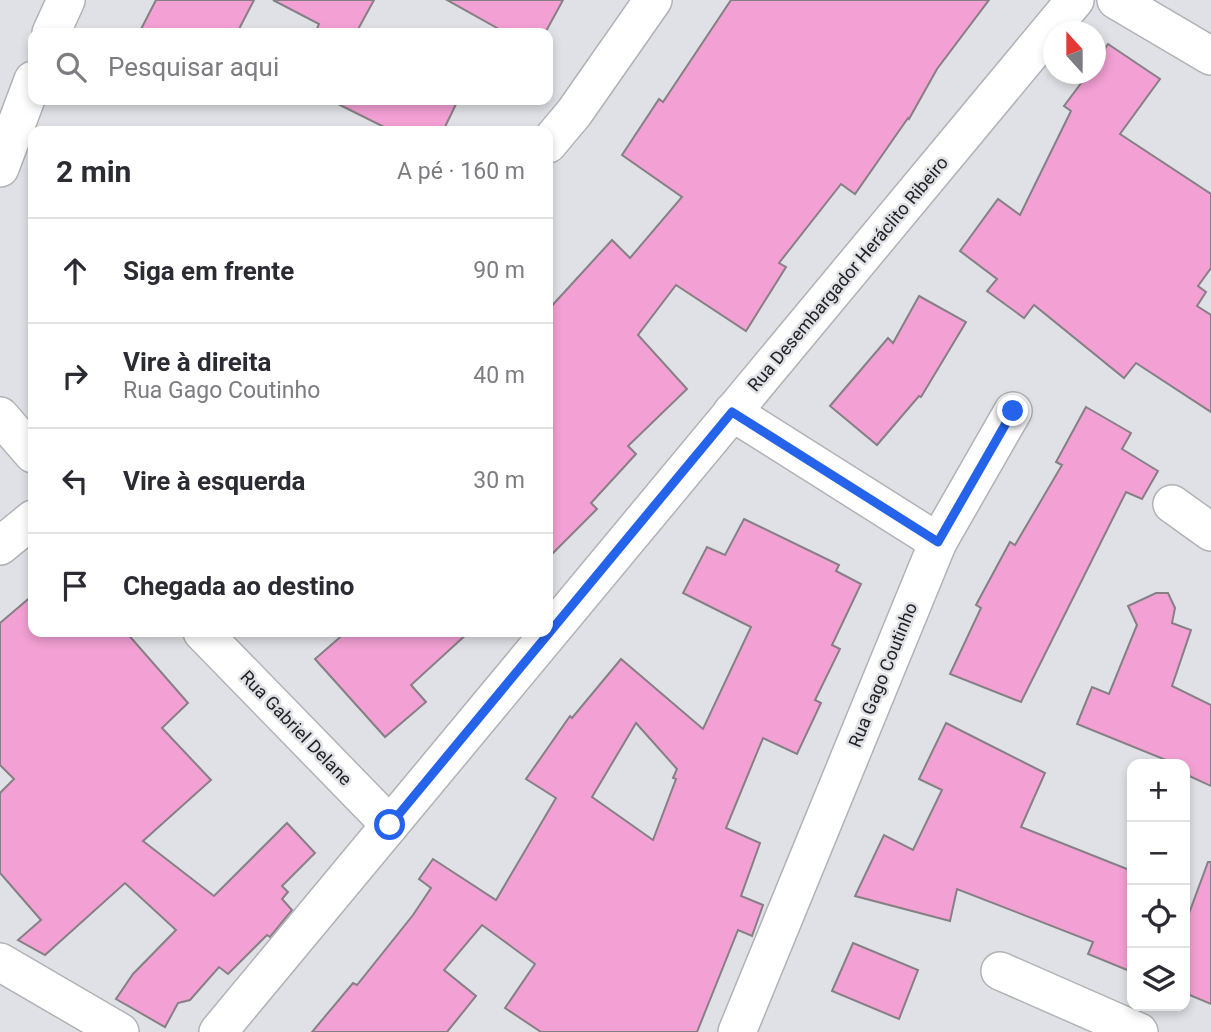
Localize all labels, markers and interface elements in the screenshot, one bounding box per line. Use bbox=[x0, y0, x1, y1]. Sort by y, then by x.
north arrow bbox=[1043, 21, 1106, 84]
search box bbox=[28, 28, 553, 105]
icon: search bbox=[52, 48, 90, 86]
text: Pesquisar aqui bbox=[108, 52, 279, 82]
street label: Rua Desembargador Heráclito Ribeiro bbox=[743, 152, 952, 395]
text: 2 min bbox=[56, 154, 131, 189]
text: A pé · 160 m bbox=[397, 158, 525, 185]
icon: ahead bbox=[56, 252, 94, 290]
text: Siga em frente bbox=[123, 256, 294, 286]
text: 90 m bbox=[473, 257, 525, 284]
text: Vire à direita bbox=[123, 347, 271, 377]
icon: right bbox=[56, 357, 94, 395]
text: 40 m bbox=[473, 362, 525, 389]
text: Rua Gago Coutinho bbox=[123, 377, 320, 404]
route end bbox=[997, 395, 1028, 426]
icon: left bbox=[56, 462, 94, 500]
text: Vire à esquerda bbox=[123, 466, 306, 496]
text: 30 m bbox=[473, 467, 525, 494]
icon: arrive bbox=[56, 567, 94, 605]
text: Chegada ao destino bbox=[123, 571, 354, 601]
street label: Rua Gago Coutinho bbox=[844, 599, 921, 750]
street label: Rua Gabriel Delane bbox=[236, 666, 356, 789]
map controls bbox=[1127, 759, 1190, 1011]
button: + bbox=[1127, 759, 1190, 822]
route start bbox=[374, 809, 405, 840]
button: − bbox=[1127, 822, 1190, 885]
button: locate bbox=[1127, 885, 1190, 948]
button: layers bbox=[1127, 948, 1190, 1011]

